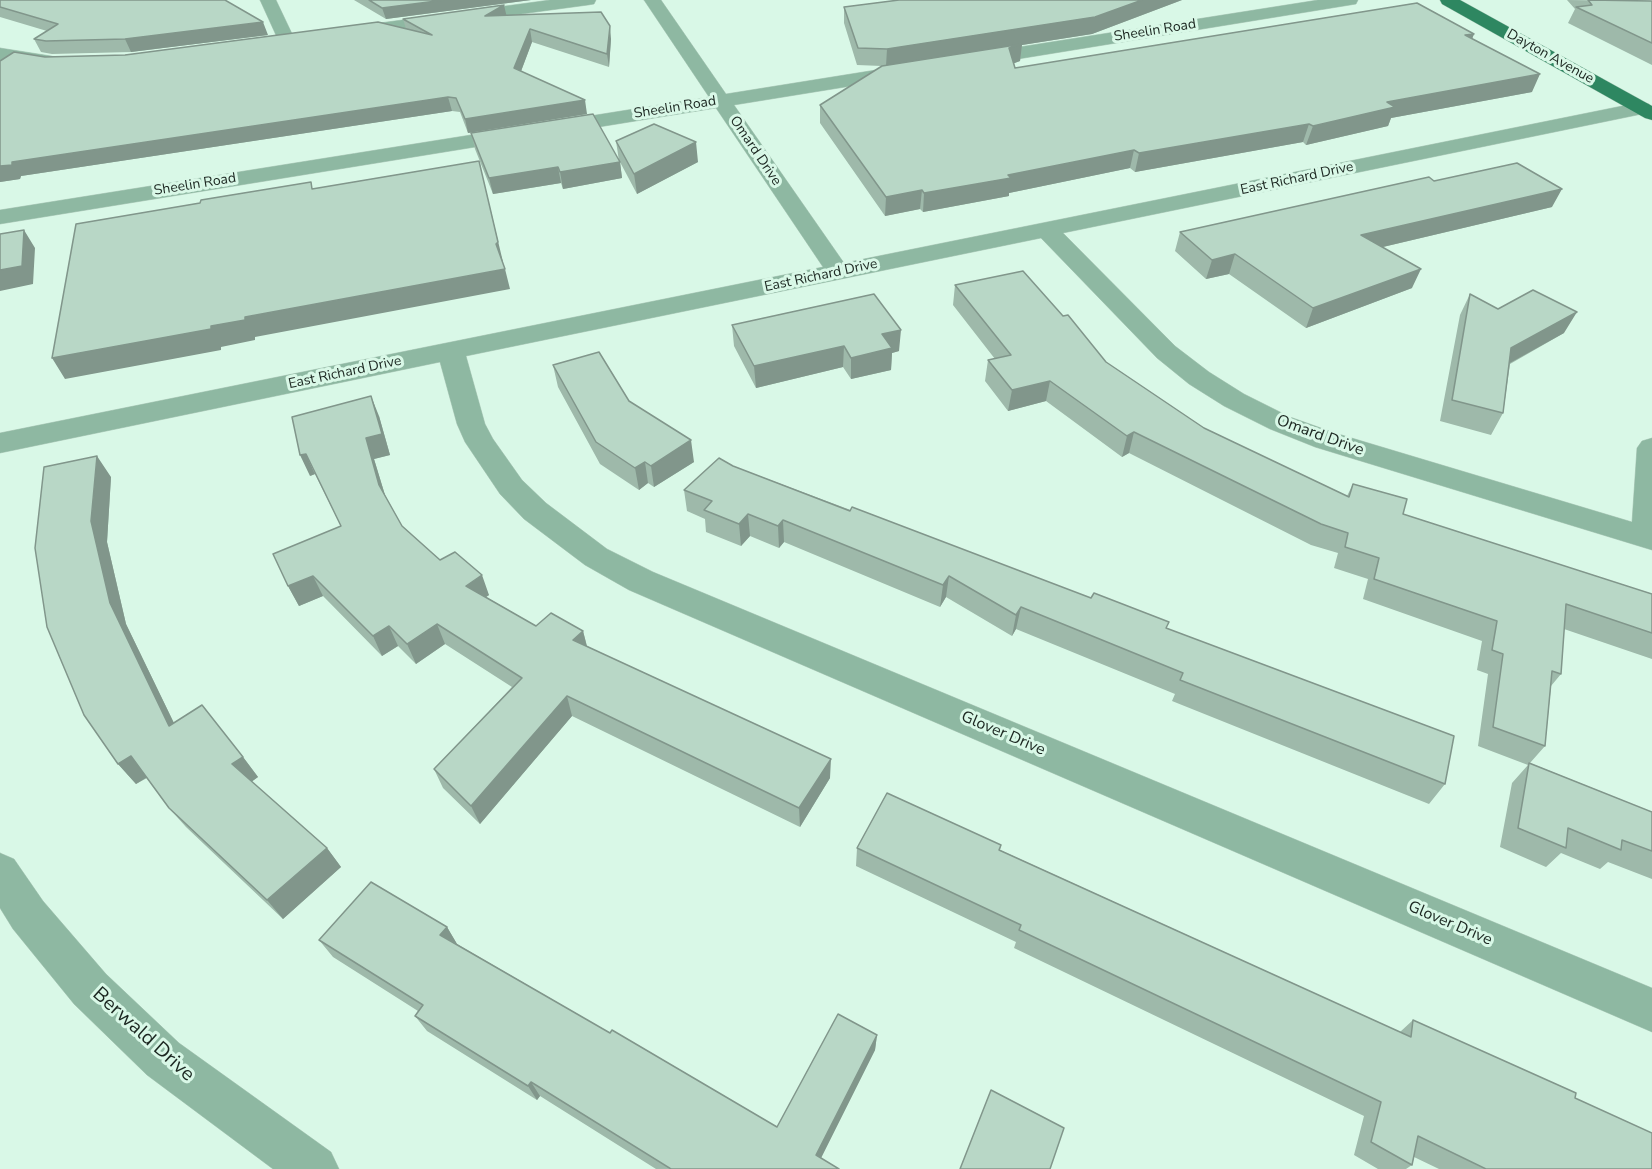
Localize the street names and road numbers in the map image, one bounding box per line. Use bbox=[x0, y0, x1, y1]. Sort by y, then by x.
street label: Sheelin Road bbox=[1113, 16, 1197, 46]
street label: Dayton Avenue bbox=[1504, 26, 1596, 88]
street label: Sheelin Road bbox=[633, 93, 717, 123]
street label: Omard Drive bbox=[726, 113, 784, 189]
street label: East Richard Drive bbox=[1239, 159, 1355, 199]
street label: Sheelin Road bbox=[153, 170, 237, 200]
street label: East Richard Drive bbox=[763, 256, 879, 296]
street label: East Richard Drive bbox=[287, 353, 403, 393]
street label: Omard Drive bbox=[1274, 411, 1366, 461]
street label: Glover Drive bbox=[958, 708, 1048, 760]
street label: Glover Drive bbox=[1405, 898, 1495, 950]
street label: Berwald Drive bbox=[87, 983, 199, 1087]

